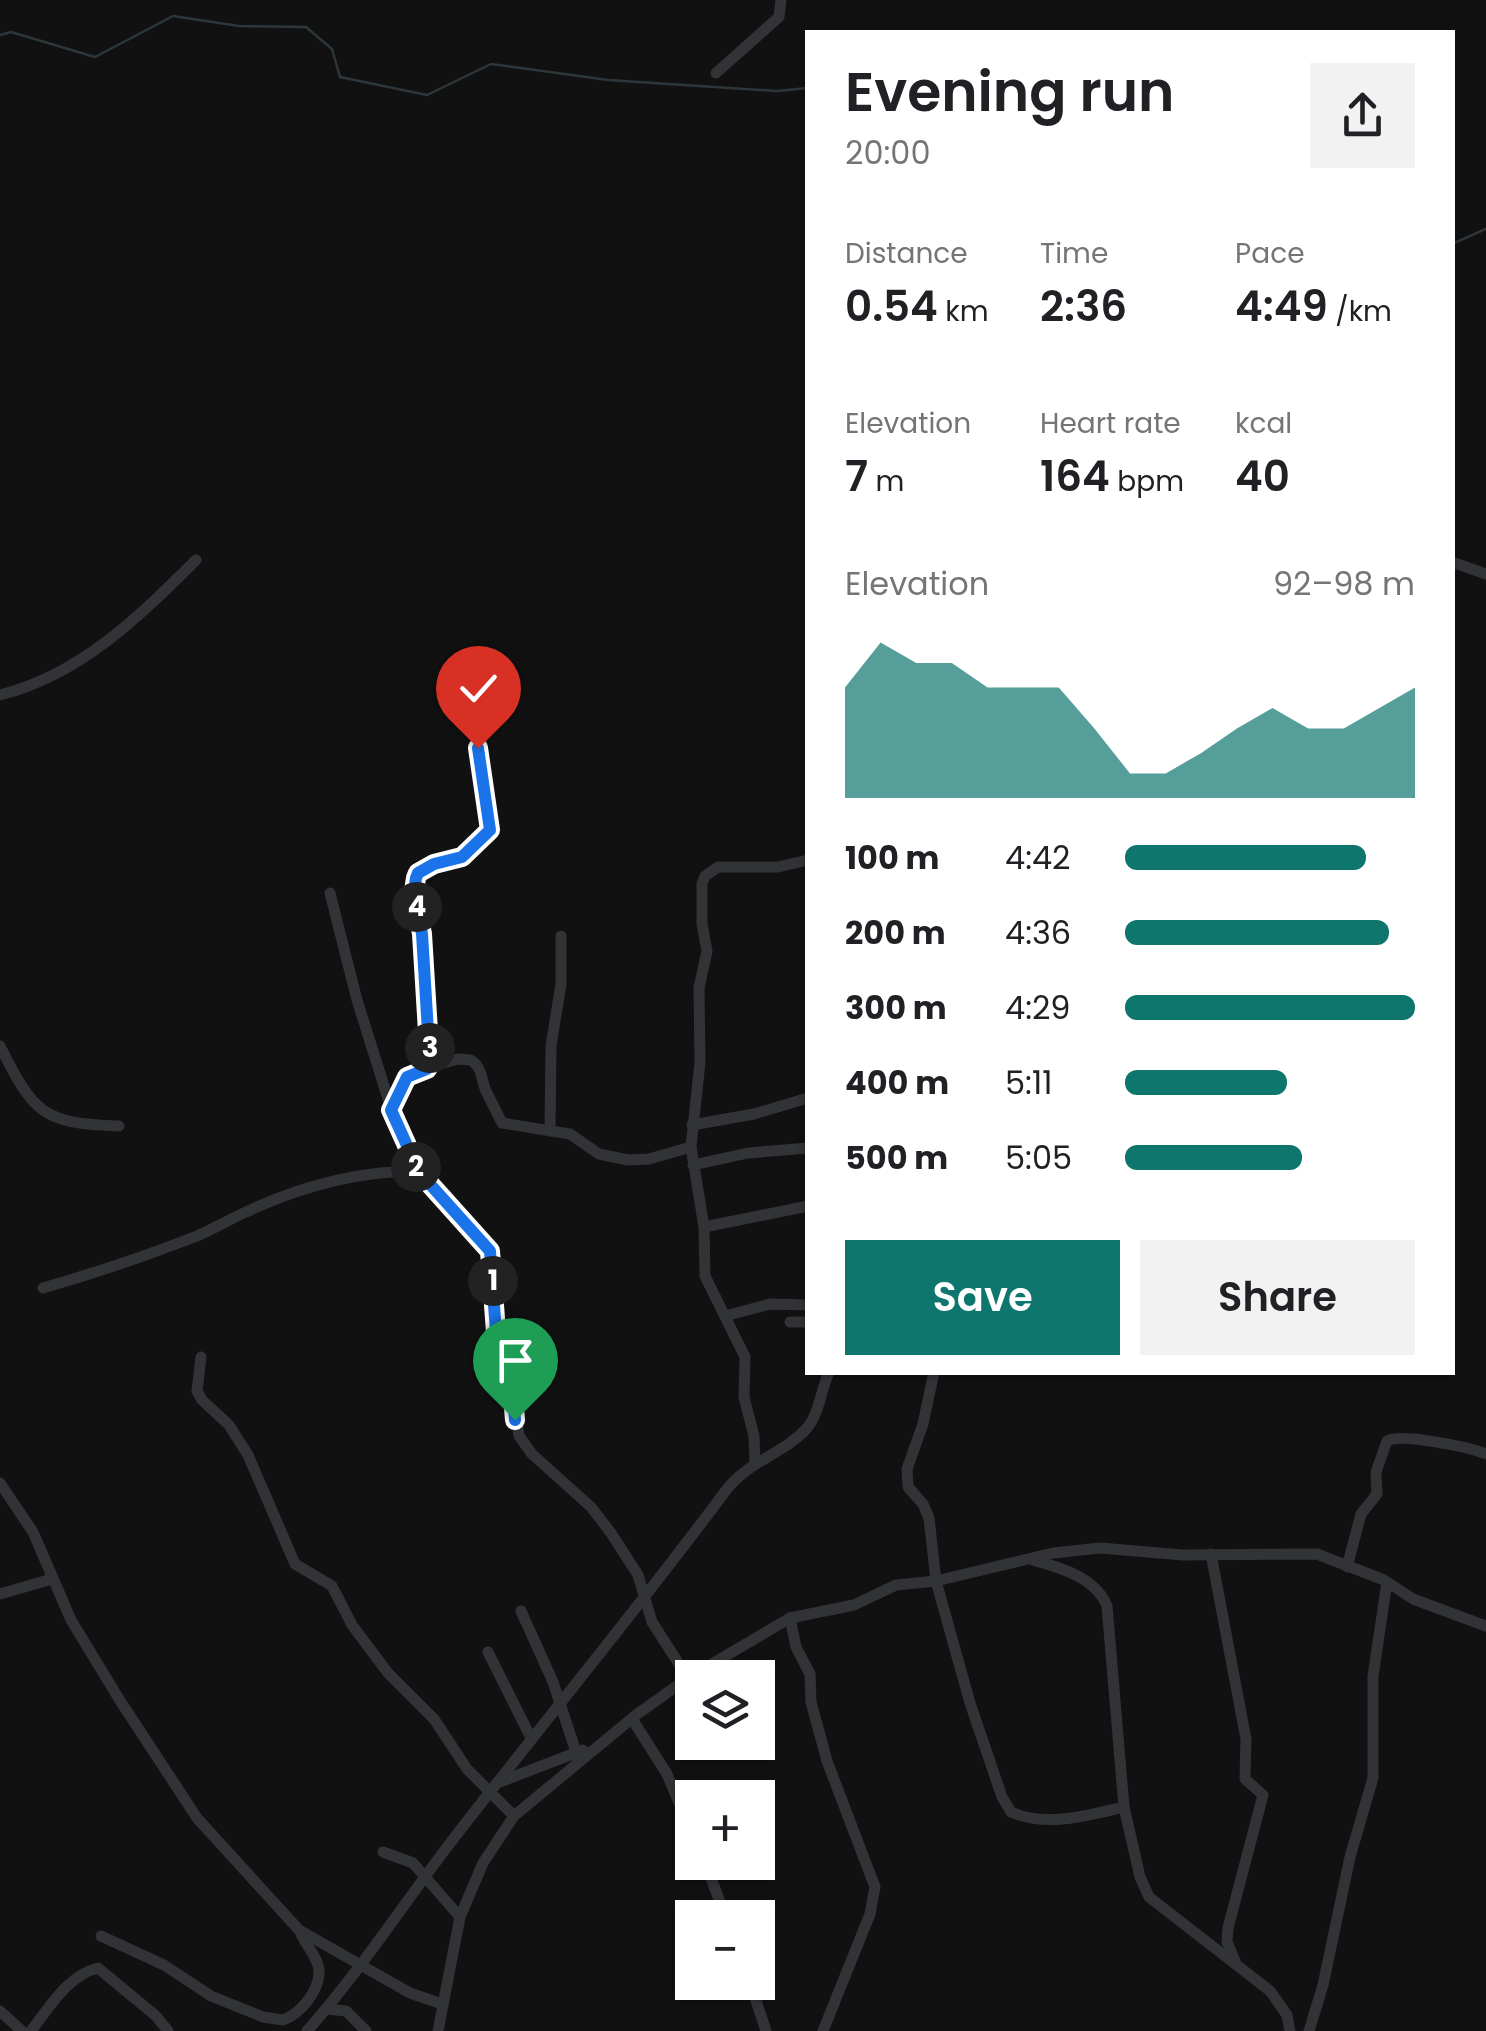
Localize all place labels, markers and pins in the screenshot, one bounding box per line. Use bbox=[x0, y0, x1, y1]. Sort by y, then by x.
pin bbox=[436, 646, 521, 749]
pin: 4 bbox=[392, 882, 442, 932]
pin: 3 bbox=[405, 1023, 455, 1073]
pin: 2 bbox=[391, 1142, 441, 1192]
pin: 1 bbox=[468, 1256, 518, 1306]
pin bbox=[473, 1318, 558, 1421]

